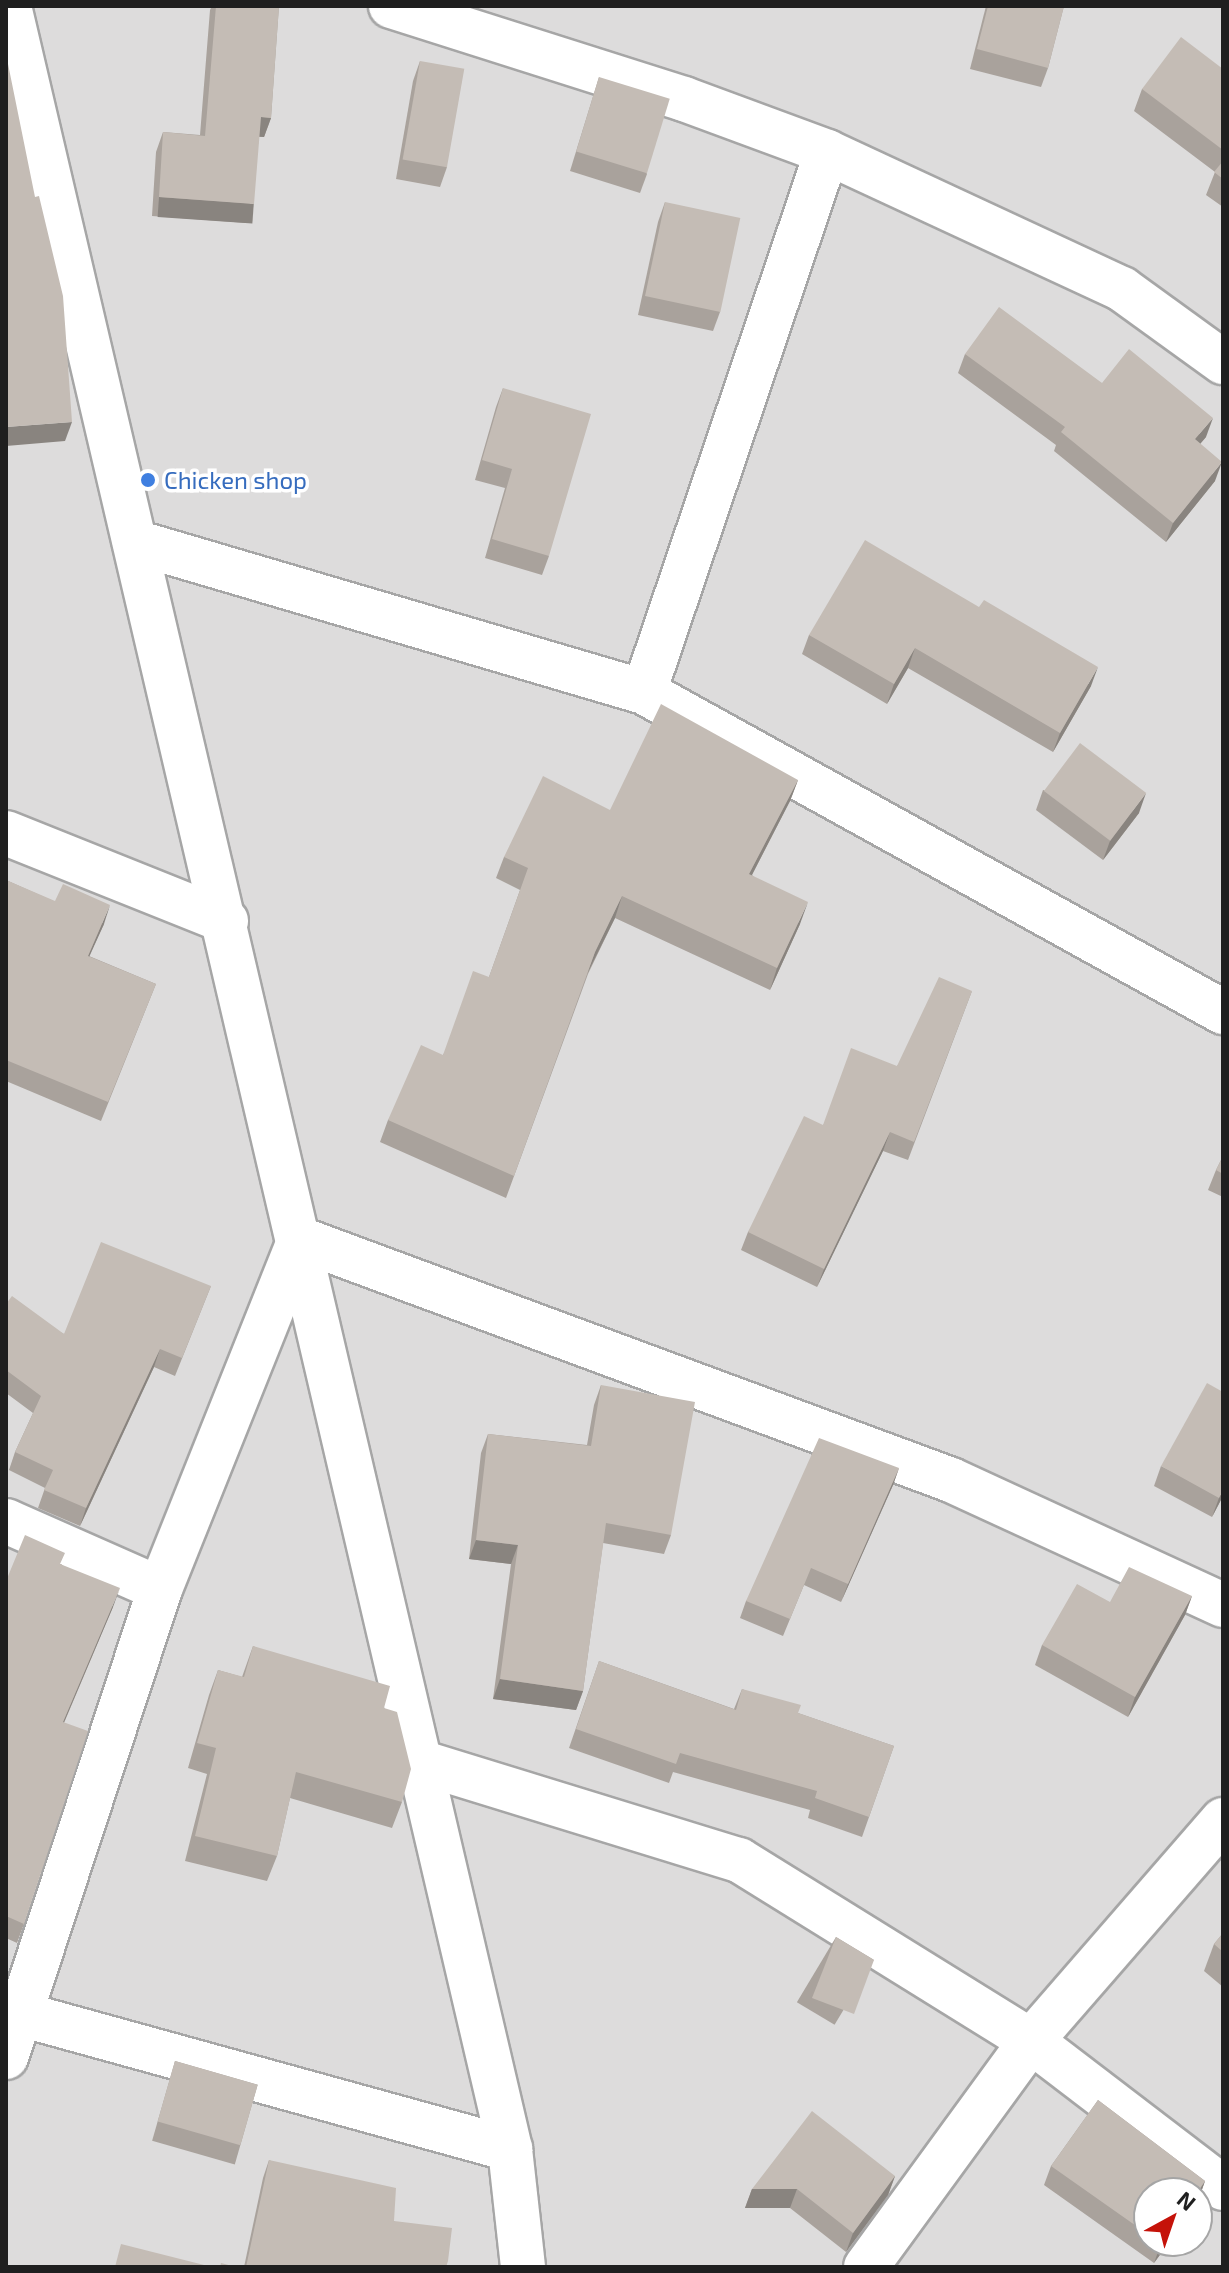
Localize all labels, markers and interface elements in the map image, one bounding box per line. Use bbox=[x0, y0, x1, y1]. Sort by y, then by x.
place label: Chicken shop bbox=[164, 466, 307, 494]
marker: Chicken shop bbox=[139, 471, 157, 489]
north arrow bbox=[1133, 2177, 1213, 2257]
text: N bbox=[1173, 2185, 1202, 2215]

